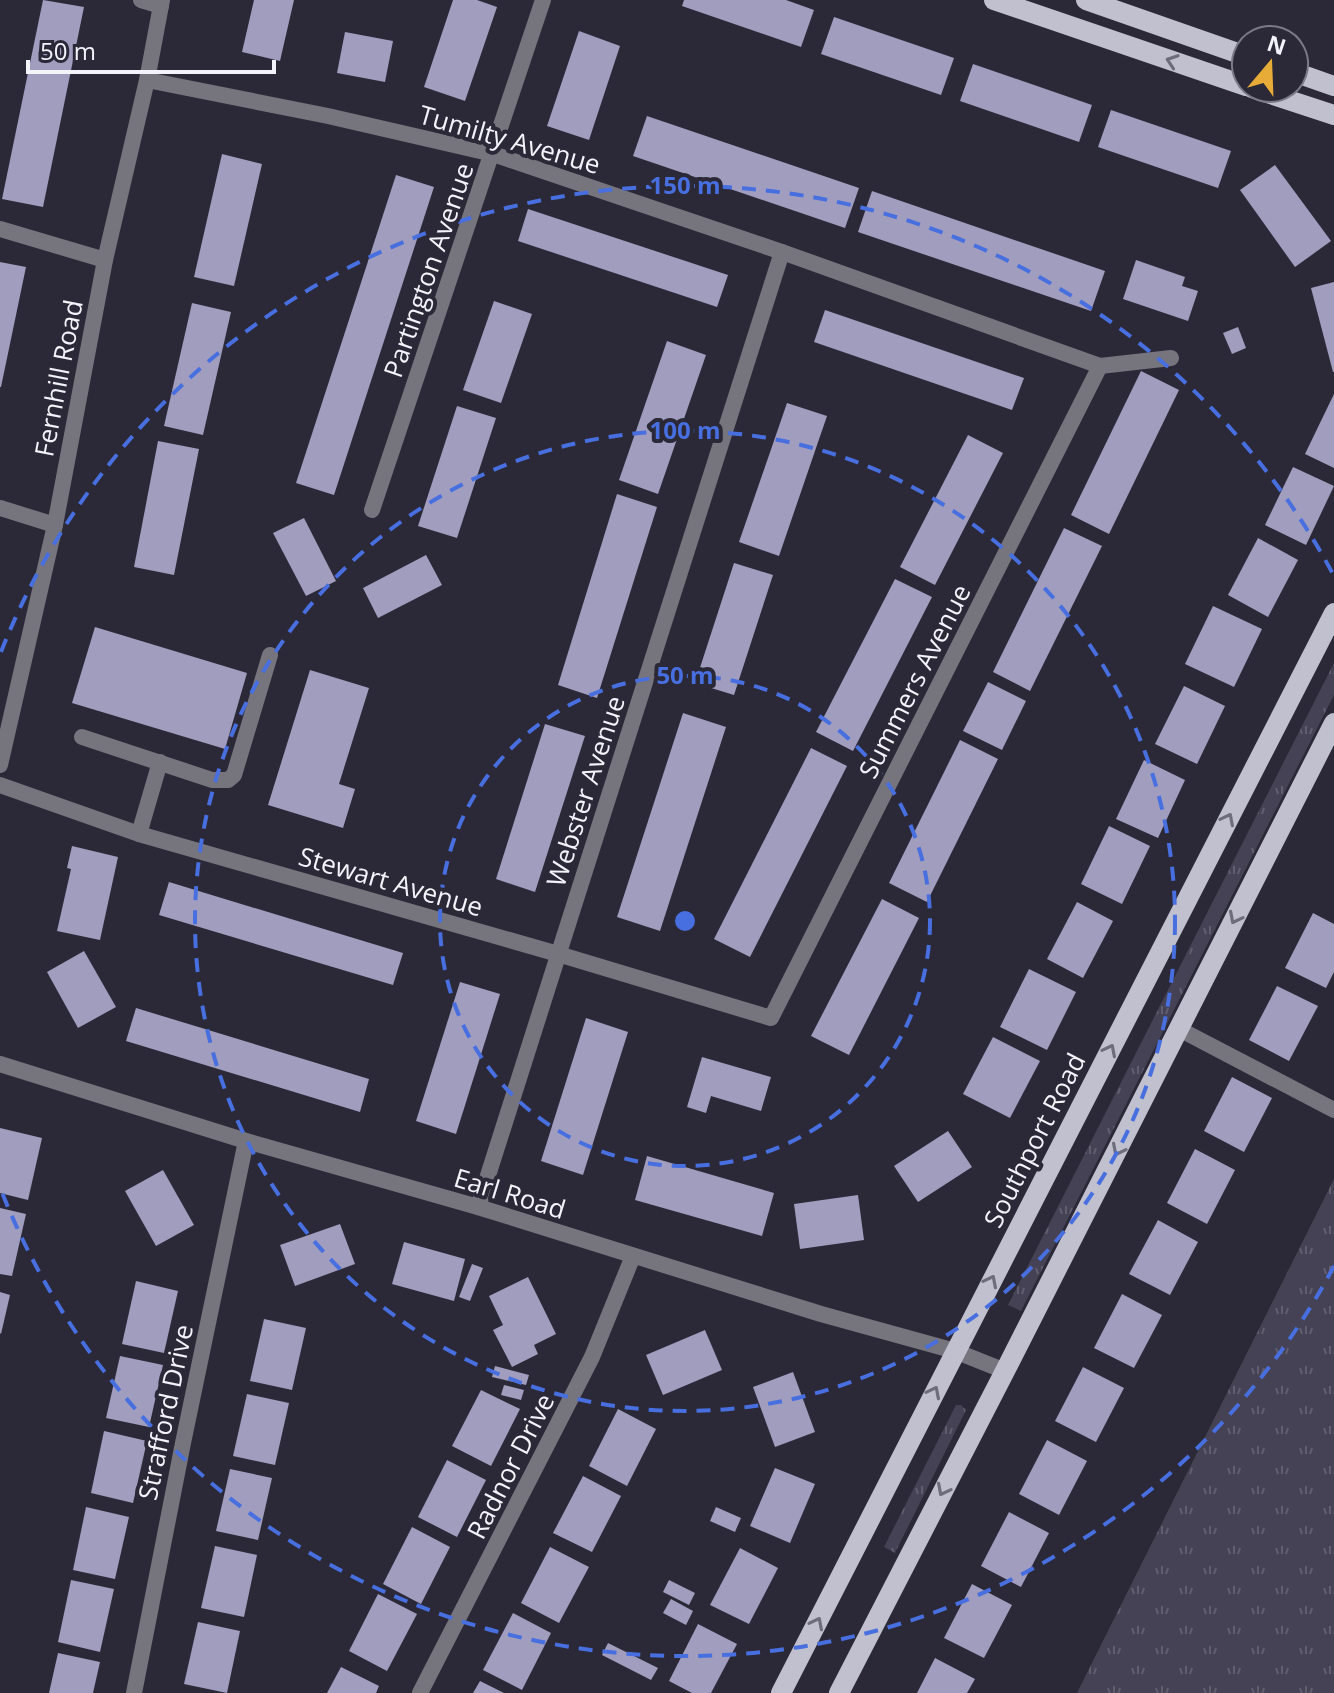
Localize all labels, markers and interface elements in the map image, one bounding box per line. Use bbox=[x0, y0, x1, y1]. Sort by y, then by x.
scale bar bbox=[28, 24, 274, 74]
north arrow bbox=[1230, 24, 1310, 104]
text: N bbox=[1263, 27, 1290, 61]
text: 50 m bbox=[40, 34, 96, 67]
one-way arrow bbox=[1166, 54, 1180, 70]
street label: Tumilty Avenue bbox=[415, 96, 605, 182]
street label: Partington Avenue bbox=[374, 158, 482, 382]
text: 150 m bbox=[650, 168, 720, 201]
street label: Fernhill Road bbox=[25, 297, 91, 459]
text: 100 m bbox=[650, 413, 720, 446]
street label: Summers Avenue bbox=[850, 578, 978, 784]
text: 50 m bbox=[656, 658, 714, 691]
street label: Webster Avenue bbox=[537, 691, 633, 891]
one-way arrow bbox=[1219, 812, 1234, 827]
street label: Stewart Avenue bbox=[295, 838, 487, 924]
centre of rings bbox=[671, 907, 699, 935]
one-way arrow bbox=[1230, 909, 1245, 924]
one-way arrow bbox=[1100, 1044, 1115, 1058]
street label: Southport Road bbox=[975, 1047, 1093, 1233]
one-way arrow bbox=[1112, 1141, 1127, 1156]
street label: Earl Road bbox=[450, 1159, 570, 1227]
one-way arrow bbox=[981, 1275, 996, 1290]
street label: Strafford Drive bbox=[129, 1321, 201, 1503]
one-way arrow bbox=[925, 1385, 940, 1400]
street label: Radnor Drive bbox=[458, 1387, 562, 1545]
one-way arrow bbox=[938, 1482, 953, 1497]
one-way arrow bbox=[807, 1617, 822, 1632]

